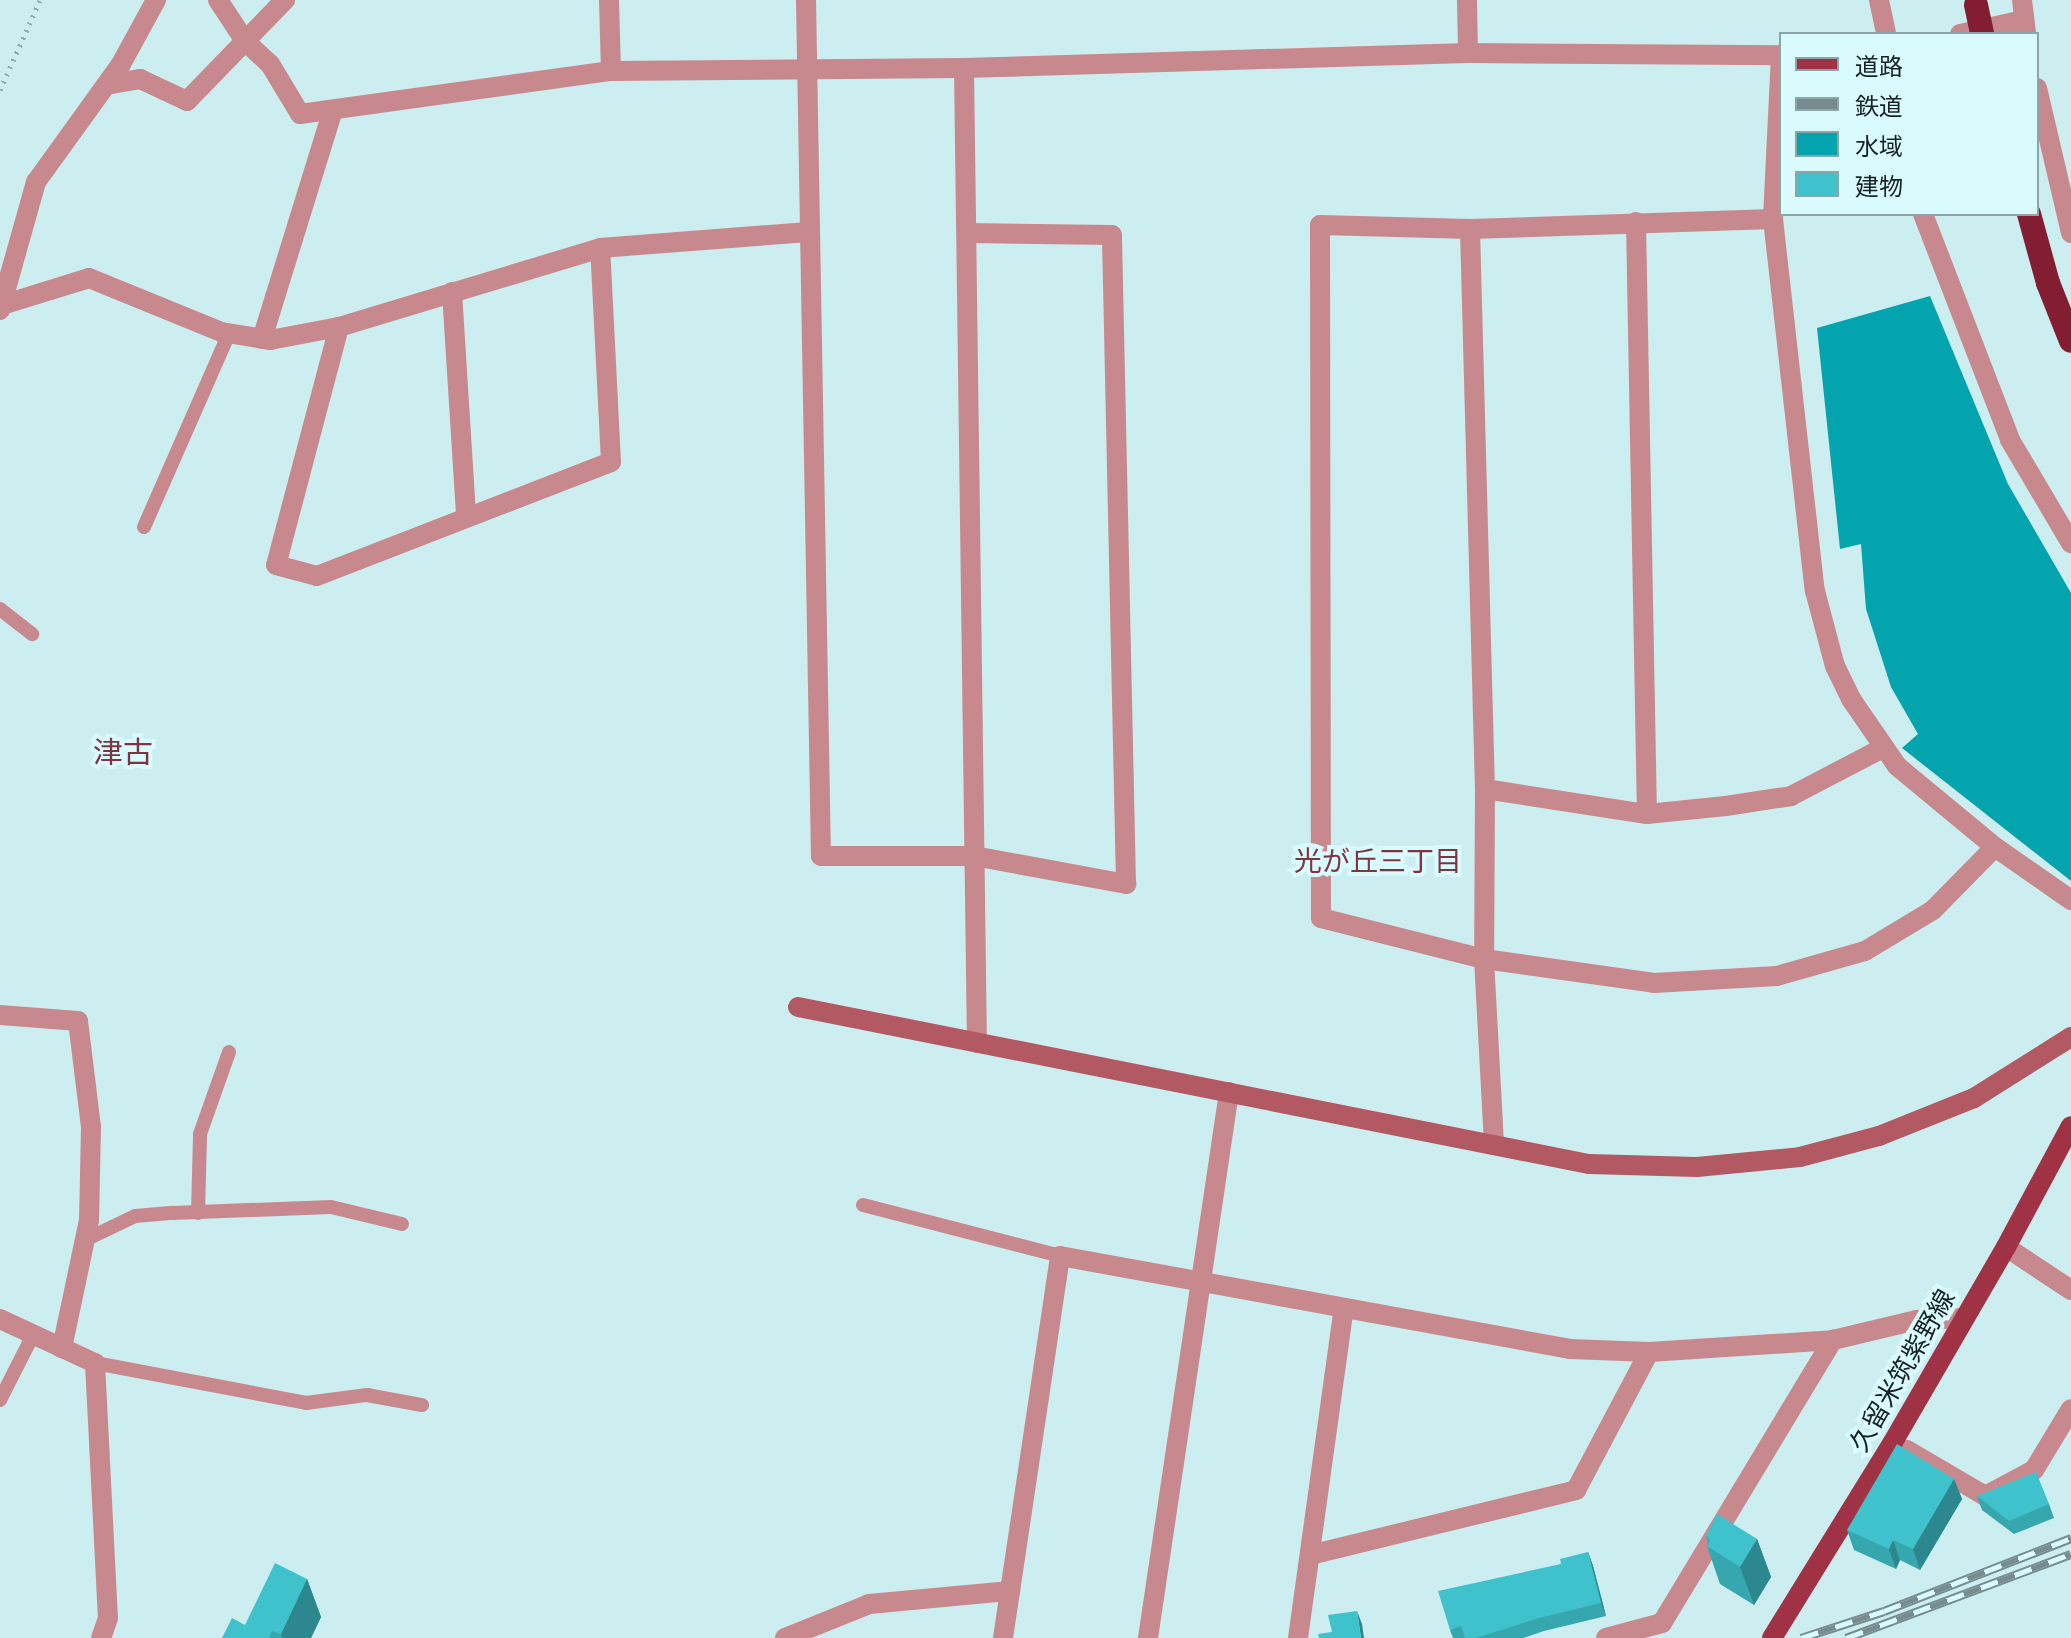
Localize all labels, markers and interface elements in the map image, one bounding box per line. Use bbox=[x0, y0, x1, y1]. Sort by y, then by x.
legend bbox=[1779, 32, 2039, 216]
text: 道路 bbox=[1855, 52, 1903, 81]
text: 鉄道 bbox=[1855, 92, 1903, 121]
text: 水域 bbox=[1855, 132, 1903, 161]
text: 建物 bbox=[1855, 172, 1903, 201]
district label: 津古 bbox=[93, 735, 153, 771]
district label: 光が丘三丁目 bbox=[1294, 844, 1462, 878]
street label: 久留米筑紫野線 bbox=[1844, 1284, 1962, 1458]

